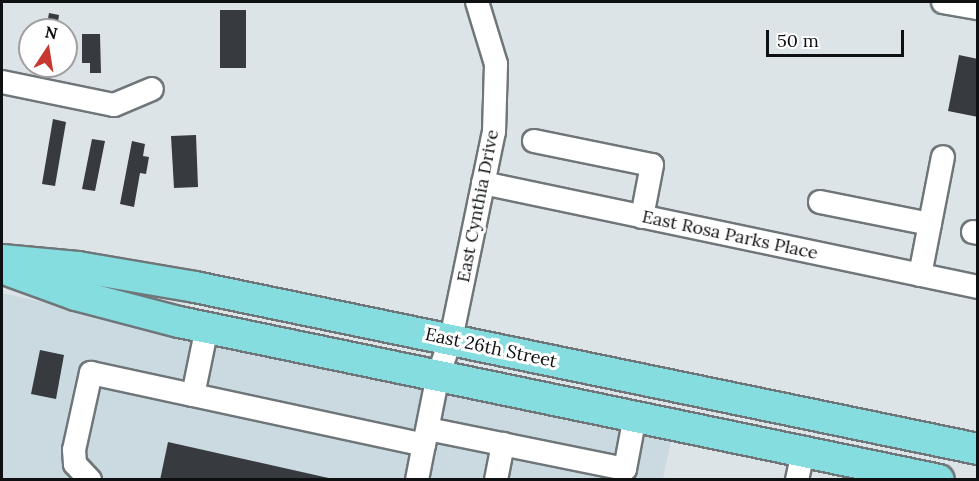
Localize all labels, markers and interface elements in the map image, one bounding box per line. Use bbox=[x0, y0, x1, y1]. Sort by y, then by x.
north arrow bbox=[18, 18, 78, 78]
scale bar bbox=[769, 18, 907, 56]
text: N bbox=[43, 21, 59, 43]
text: 50 m bbox=[777, 29, 819, 52]
street label: East Cynthia Drive bbox=[453, 128, 503, 284]
street label: East Rosa Parks Place bbox=[640, 206, 820, 264]
street label: East 26th Street bbox=[423, 323, 559, 373]

